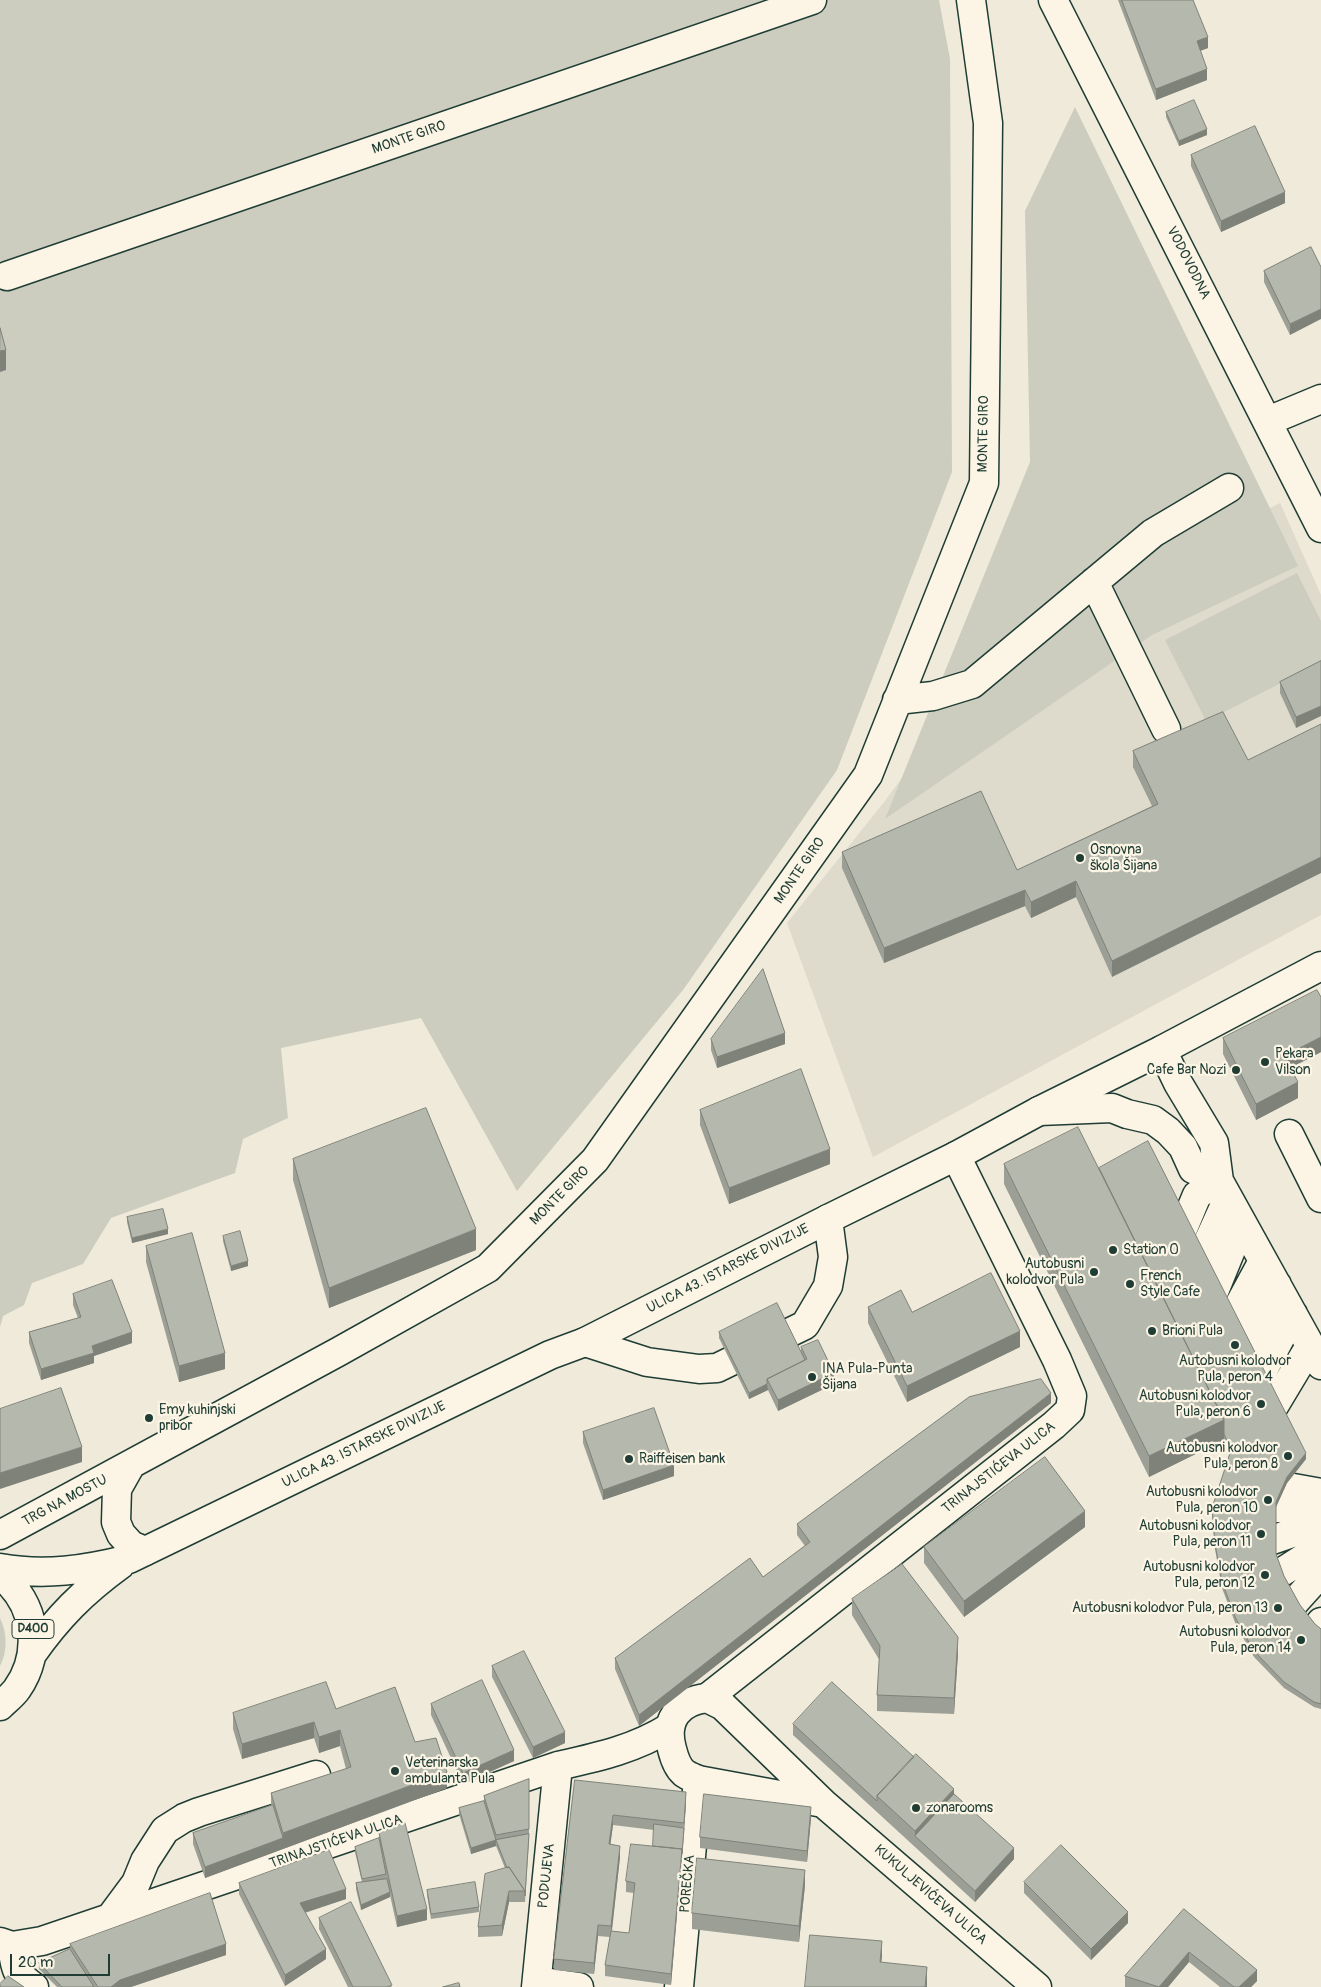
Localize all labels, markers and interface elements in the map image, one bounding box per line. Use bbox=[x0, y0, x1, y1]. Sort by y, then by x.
street label: MONTE GIRO bbox=[370, 118, 448, 158]
street label: VODOVODNA bbox=[1162, 224, 1214, 302]
street label: MONTE GIRO bbox=[975, 395, 993, 473]
street label: MONTE GIRO bbox=[771, 835, 829, 907]
place label: Osnovna škola Šijana bbox=[1090, 842, 1157, 874]
marker: Osnovna škola Šijana bbox=[1074, 852, 1086, 864]
place label: Pekara Vilson bbox=[1275, 1046, 1313, 1078]
marker: Pekara Vilson bbox=[1259, 1056, 1271, 1068]
place label: Cafe Bar Nozi bbox=[1147, 1062, 1226, 1078]
marker: Cafe Bar Nozi bbox=[1230, 1064, 1242, 1076]
street label: MONTE GIRO bbox=[527, 1163, 593, 1229]
street label: ULICA 43. ISTARSKE DIVIZIJE bbox=[644, 1221, 812, 1317]
place label: Station 0 bbox=[1123, 1242, 1179, 1258]
marker: Station 0 bbox=[1107, 1244, 1119, 1256]
place label: Autobusni kolodvor Pula bbox=[1006, 1256, 1084, 1288]
marker: Autobusni kolodvor Pula bbox=[1088, 1266, 1100, 1278]
place label: French Style Cafe bbox=[1140, 1268, 1200, 1300]
marker: French Style Cafe bbox=[1124, 1278, 1136, 1290]
place label: Brioni Pula bbox=[1162, 1323, 1223, 1339]
marker: Brioni Pula bbox=[1146, 1325, 1158, 1337]
marker: Autobusni kolodvor Pula, peron 4 bbox=[1229, 1339, 1241, 1351]
place label: Autobusni kolodvor Pula, peron 4 bbox=[1179, 1353, 1291, 1385]
place label: INA Pula-Punta Šijana bbox=[822, 1361, 913, 1394]
marker: INA Pula-Punta Šijana bbox=[806, 1371, 818, 1383]
place label: Autobusni kolodvor Pula, peron 6 bbox=[1139, 1388, 1251, 1420]
street label: ULICA 43. ISTARSKE DIVIZIJE bbox=[279, 1398, 449, 1492]
marker: Autobusni kolodvor Pula, peron 6 bbox=[1255, 1398, 1267, 1410]
place label: Emy kuhinjski pribor bbox=[159, 1402, 235, 1434]
marker: Emy kuhinjski pribor bbox=[143, 1412, 155, 1424]
street label: TRINAJSTIĆEVA ULICA bbox=[939, 1419, 1059, 1517]
place label: Autobusni kolodvor Pula, peron 8 bbox=[1166, 1440, 1278, 1472]
marker: Autobusni kolodvor Pula, peron 8 bbox=[1282, 1450, 1294, 1462]
place label: Raiffeisen bank bbox=[639, 1451, 725, 1467]
marker: Raiffeisen bank bbox=[623, 1453, 635, 1465]
street label: TRG NA MOSTU bbox=[20, 1472, 110, 1530]
place label: Autobusni kolodvor Pula, peron 10 bbox=[1146, 1484, 1258, 1516]
marker: Autobusni kolodvor Pula, peron 10 bbox=[1262, 1494, 1274, 1506]
place label: Autobusni kolodvor Pula, peron 11 bbox=[1139, 1518, 1251, 1550]
marker: Autobusni kolodvor Pula, peron 11 bbox=[1255, 1528, 1267, 1540]
place label: Autobusni kolodvor Pula, peron 12 bbox=[1143, 1559, 1255, 1591]
marker: Autobusni kolodvor Pula, peron 12 bbox=[1259, 1569, 1271, 1581]
place label: Autobusni kolodvor Pula, peron 13 bbox=[1072, 1600, 1268, 1616]
marker: Autobusni kolodvor Pula, peron 13 bbox=[1272, 1602, 1284, 1614]
road number: D400 bbox=[12, 1620, 54, 1638]
place label: Autobusni kolodvor Pula, peron 14 bbox=[1179, 1624, 1291, 1656]
marker: Autobusni kolodvor Pula, peron 14 bbox=[1295, 1634, 1307, 1646]
place label: Veterinarska ambulanta Pula bbox=[405, 1755, 495, 1788]
marker: Veterinarska ambulanta Pula bbox=[389, 1765, 401, 1777]
place label: zonarooms bbox=[926, 1800, 993, 1816]
marker: zonarooms bbox=[910, 1802, 922, 1814]
street label: TRINAJSTIĆEVA ULICA bbox=[267, 1811, 405, 1873]
street label: KUKULJEVIĆEVA ULICA bbox=[870, 1841, 990, 1949]
street label: PODUJEVA bbox=[535, 1843, 559, 1909]
street label: POREČKA bbox=[677, 1854, 699, 1914]
scale bar bbox=[12, 1944, 112, 1976]
text: 20 m bbox=[18, 1953, 53, 1972]

